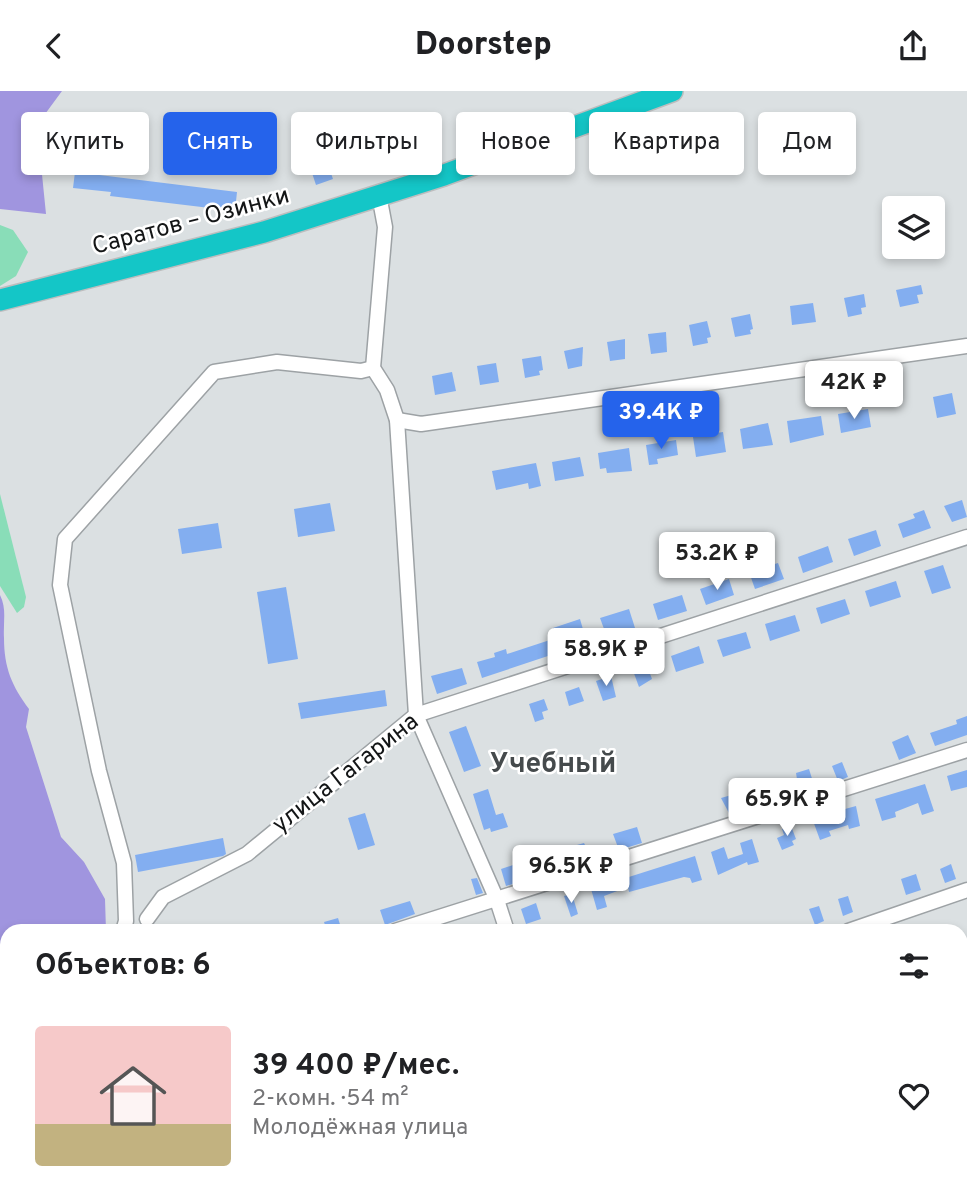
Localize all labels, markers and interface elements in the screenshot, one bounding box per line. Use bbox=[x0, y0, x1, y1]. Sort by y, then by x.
text: Doorstep bbox=[415, 26, 552, 66]
icon: back bbox=[35, 27, 73, 65]
icon: share bbox=[894, 27, 932, 65]
chip: Купить bbox=[21, 112, 149, 175]
chip: Снять bbox=[163, 112, 277, 175]
chip: Фильтры bbox=[291, 112, 442, 175]
chip: Новое bbox=[456, 112, 575, 175]
chip: Квартира bbox=[589, 112, 744, 175]
chip: Дом bbox=[758, 112, 856, 175]
street label: Саратов – Озинки bbox=[89, 181, 293, 263]
map controls bbox=[882, 196, 945, 259]
button: layers bbox=[882, 196, 945, 259]
pin: 42K ₽ bbox=[805, 361, 903, 421]
text: 42K ₽ bbox=[821, 369, 887, 398]
pin: 39.4K ₽ bbox=[596, 391, 726, 451]
text: 39.4K ₽ bbox=[618, 399, 704, 428]
pin: 53.2K ₽ bbox=[652, 533, 782, 592]
text: 53.2K ₽ bbox=[675, 540, 759, 569]
pin: 58.9K ₽ bbox=[541, 629, 671, 688]
text: 58.9K ₽ bbox=[564, 636, 648, 665]
street label: улица Гагарина bbox=[267, 707, 425, 841]
district label: Учебный bbox=[490, 747, 616, 783]
pin: 65.9K ₽ bbox=[722, 779, 852, 838]
text: 65.9K ₽ bbox=[744, 786, 830, 815]
pin: 96.5K ₽ bbox=[506, 845, 636, 905]
text: 96.5K ₽ bbox=[528, 853, 614, 882]
icon: filters bbox=[895, 947, 933, 985]
text: Объектов: 6 bbox=[35, 948, 211, 985]
text: 39 400 ₽/мес. bbox=[252, 1048, 459, 1085]
icon: home bbox=[91, 1054, 175, 1138]
icon: heart bbox=[895, 1077, 933, 1115]
text: 2-комн. · 54 m² bbox=[252, 1085, 408, 1114]
text: Молодёжная улица bbox=[252, 1114, 468, 1143]

